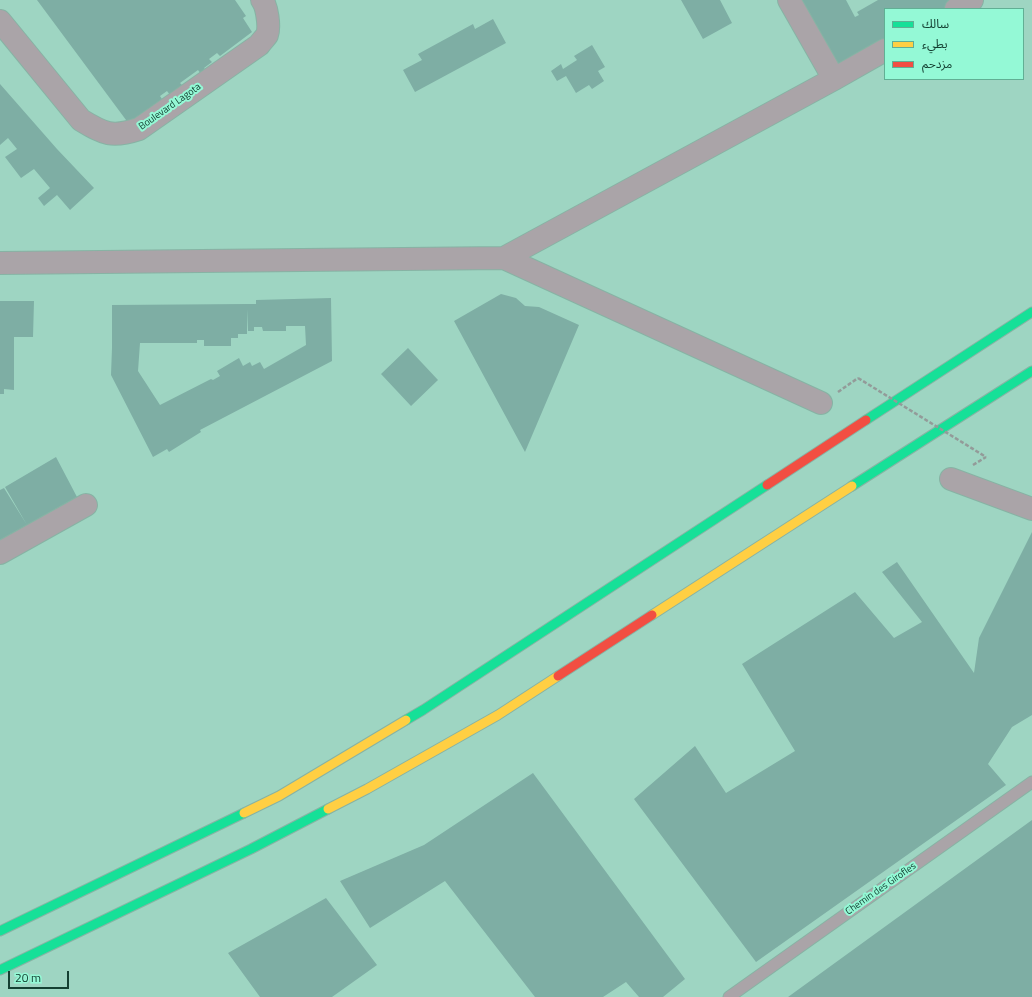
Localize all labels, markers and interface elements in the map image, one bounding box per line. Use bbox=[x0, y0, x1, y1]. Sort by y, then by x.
legend bbox=[884, 8, 1024, 80]
text: سالك bbox=[922, 14, 949, 33]
text: بطيء bbox=[922, 34, 948, 53]
text: مزدحم bbox=[922, 54, 952, 73]
street label: Boulevard Lagota bbox=[137, 81, 203, 133]
street label: Chemin des Girofles bbox=[843, 860, 919, 918]
scale bar bbox=[10, 963, 71, 989]
text: 20 m bbox=[15, 968, 41, 987]

